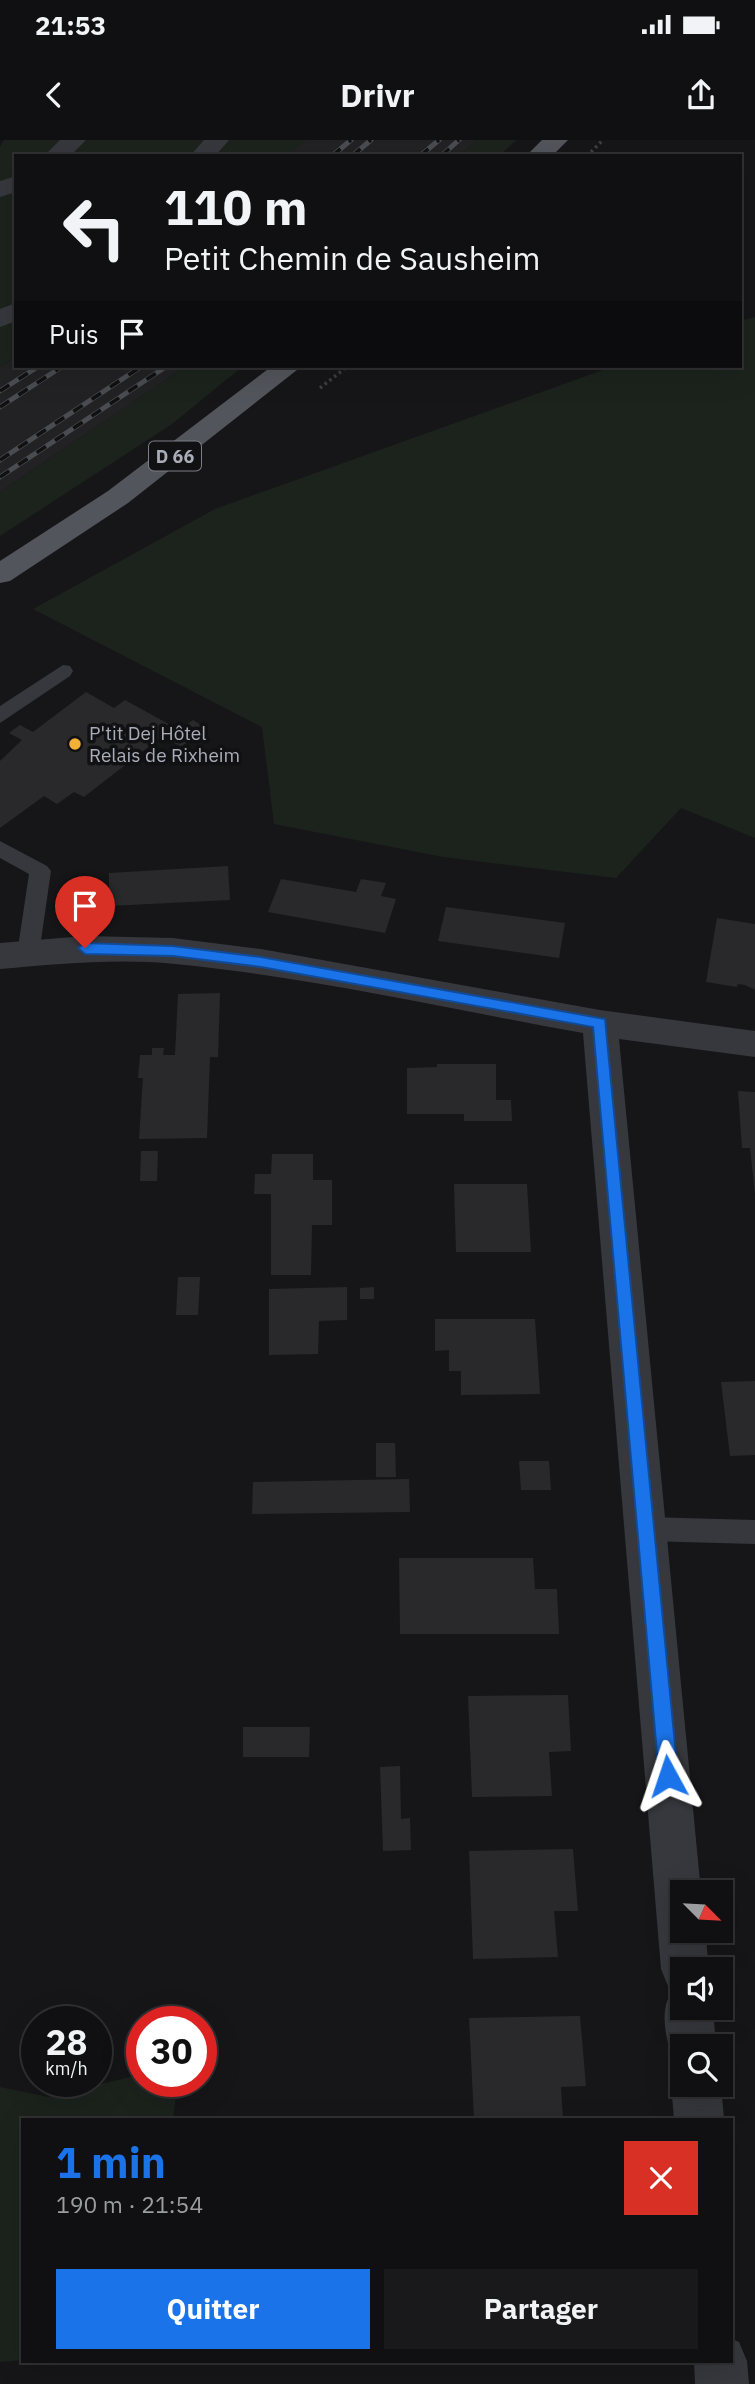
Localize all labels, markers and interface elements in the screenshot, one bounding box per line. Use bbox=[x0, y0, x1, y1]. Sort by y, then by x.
text: 21:53 bbox=[35, 8, 106, 42]
text: Drivr bbox=[340, 74, 415, 116]
icon: back bbox=[35, 76, 73, 114]
icon: share bbox=[682, 76, 720, 114]
text: 110 m bbox=[164, 175, 308, 238]
icon: left bbox=[49, 182, 140, 273]
text: Petit Chemin de Sausheim bbox=[164, 237, 540, 279]
icon: arrive bbox=[113, 315, 151, 353]
text: Puis bbox=[49, 317, 99, 351]
road number: D 66 bbox=[149, 442, 201, 470]
place label: P'tit Dej Hôtel Relais de Rixheim bbox=[89, 721, 240, 767]
marker: P'tit Dej Hôtel Relais de Rixheim bbox=[67, 736, 83, 752]
pin bbox=[55, 876, 115, 948]
icon: arrive bbox=[66, 887, 104, 925]
position arrow bbox=[631, 1739, 705, 1813]
north arrow bbox=[670, 1880, 733, 1942]
map controls bbox=[670, 1880, 733, 2097]
button: sound bbox=[670, 1957, 733, 2020]
speed limit sign: 30 bbox=[126, 2006, 217, 2097]
text: 28 bbox=[45, 2019, 88, 2065]
button: search bbox=[670, 2034, 733, 2097]
text: km/h bbox=[45, 2057, 88, 2080]
text: 1 min bbox=[56, 2135, 166, 2190]
button: close bbox=[624, 2141, 698, 2215]
text: 190 m · 21:54 bbox=[56, 2189, 203, 2219]
button: Quitter bbox=[56, 2269, 370, 2349]
button: Partager bbox=[384, 2269, 698, 2349]

